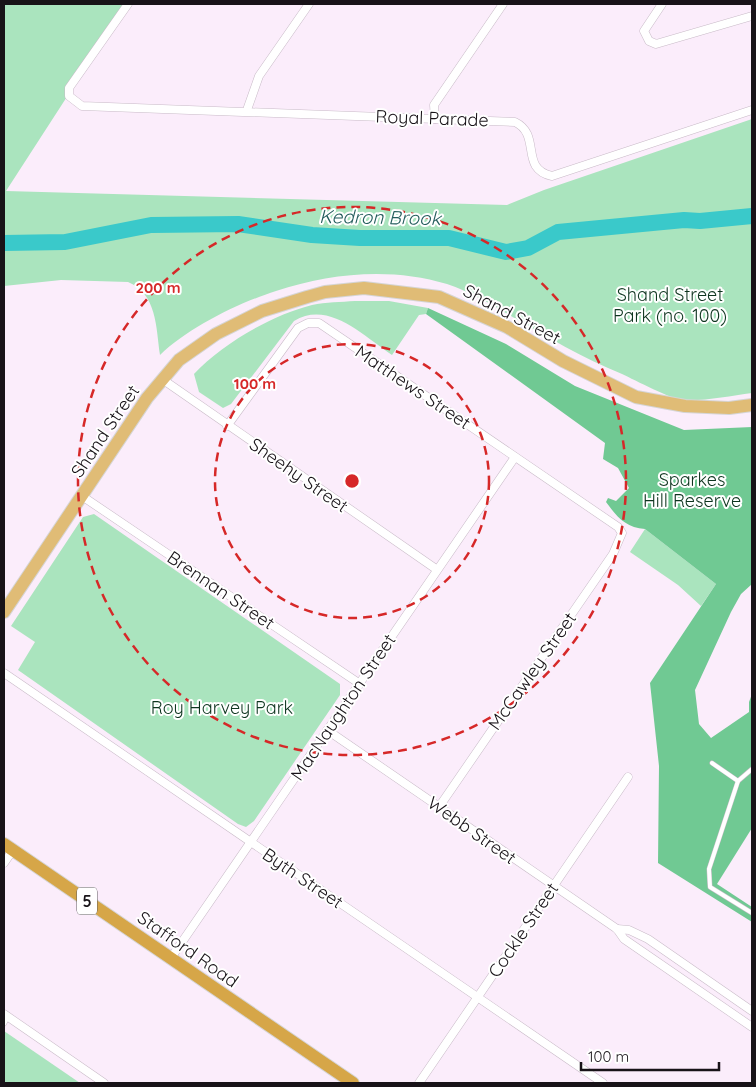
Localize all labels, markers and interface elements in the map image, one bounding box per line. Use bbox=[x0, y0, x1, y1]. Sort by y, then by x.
street label: Royal Parade bbox=[375, 105, 489, 131]
water label: Kedron Brook bbox=[319, 204, 443, 230]
text: 200 m bbox=[136, 278, 181, 297]
street label: Shand Street bbox=[460, 279, 564, 349]
park label: Shand Street Park (no. 100) bbox=[613, 283, 727, 327]
street label: Matthews Street bbox=[351, 340, 475, 434]
text: 100 m bbox=[234, 374, 276, 393]
street label: Shand Street bbox=[66, 380, 144, 482]
street label: Sheehy Street bbox=[245, 433, 353, 517]
park label: Sparkes Hill Reserve bbox=[643, 468, 741, 512]
centre of rings bbox=[343, 472, 361, 490]
street label: Brennan Street bbox=[163, 546, 279, 634]
street label: McCawley Street bbox=[483, 608, 581, 734]
street label: MacNaughton Street bbox=[285, 629, 401, 785]
park label: Roy Harvey Park bbox=[151, 696, 293, 719]
street label: Webb Street bbox=[423, 791, 521, 869]
street label: Byth Street bbox=[258, 843, 348, 913]
street label: Cockle Street bbox=[483, 878, 563, 982]
road number: 5 bbox=[77, 888, 97, 914]
street label: Stafford Road bbox=[133, 906, 243, 992]
scale bar bbox=[581, 1040, 718, 1072]
text: 100 m bbox=[588, 1047, 629, 1066]

